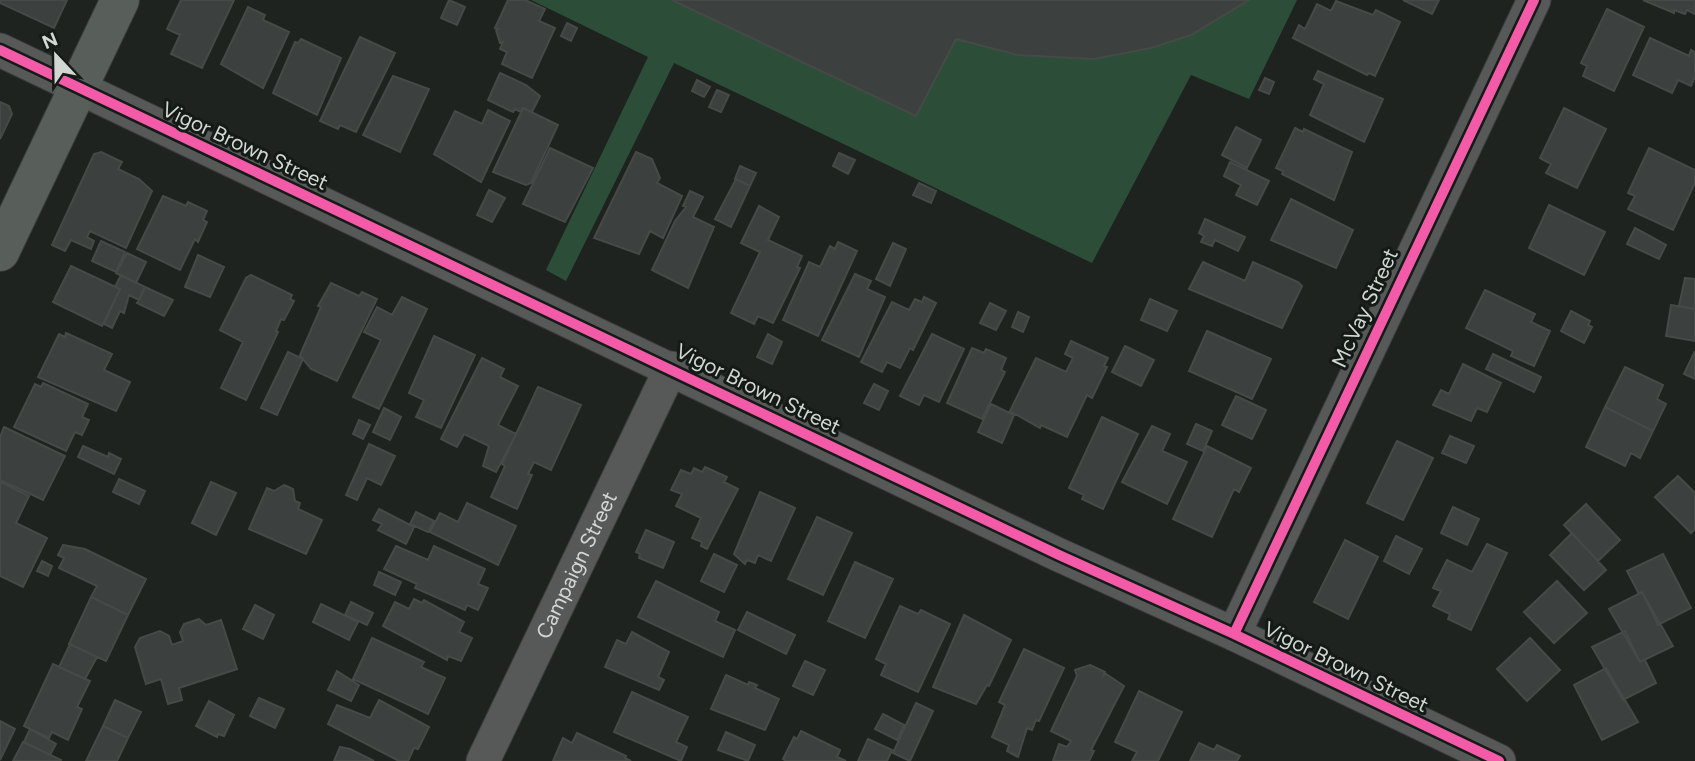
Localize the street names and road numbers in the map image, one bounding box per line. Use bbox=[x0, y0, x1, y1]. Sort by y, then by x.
street label: Vigor Brown Street bbox=[158, 96, 332, 195]
street label: McVay Street bbox=[1326, 244, 1403, 371]
street label: Vigor Brown Street bbox=[672, 338, 845, 439]
street label: Campaign Street bbox=[530, 487, 622, 643]
street label: Vigor Brown Street bbox=[1260, 616, 1433, 717]

